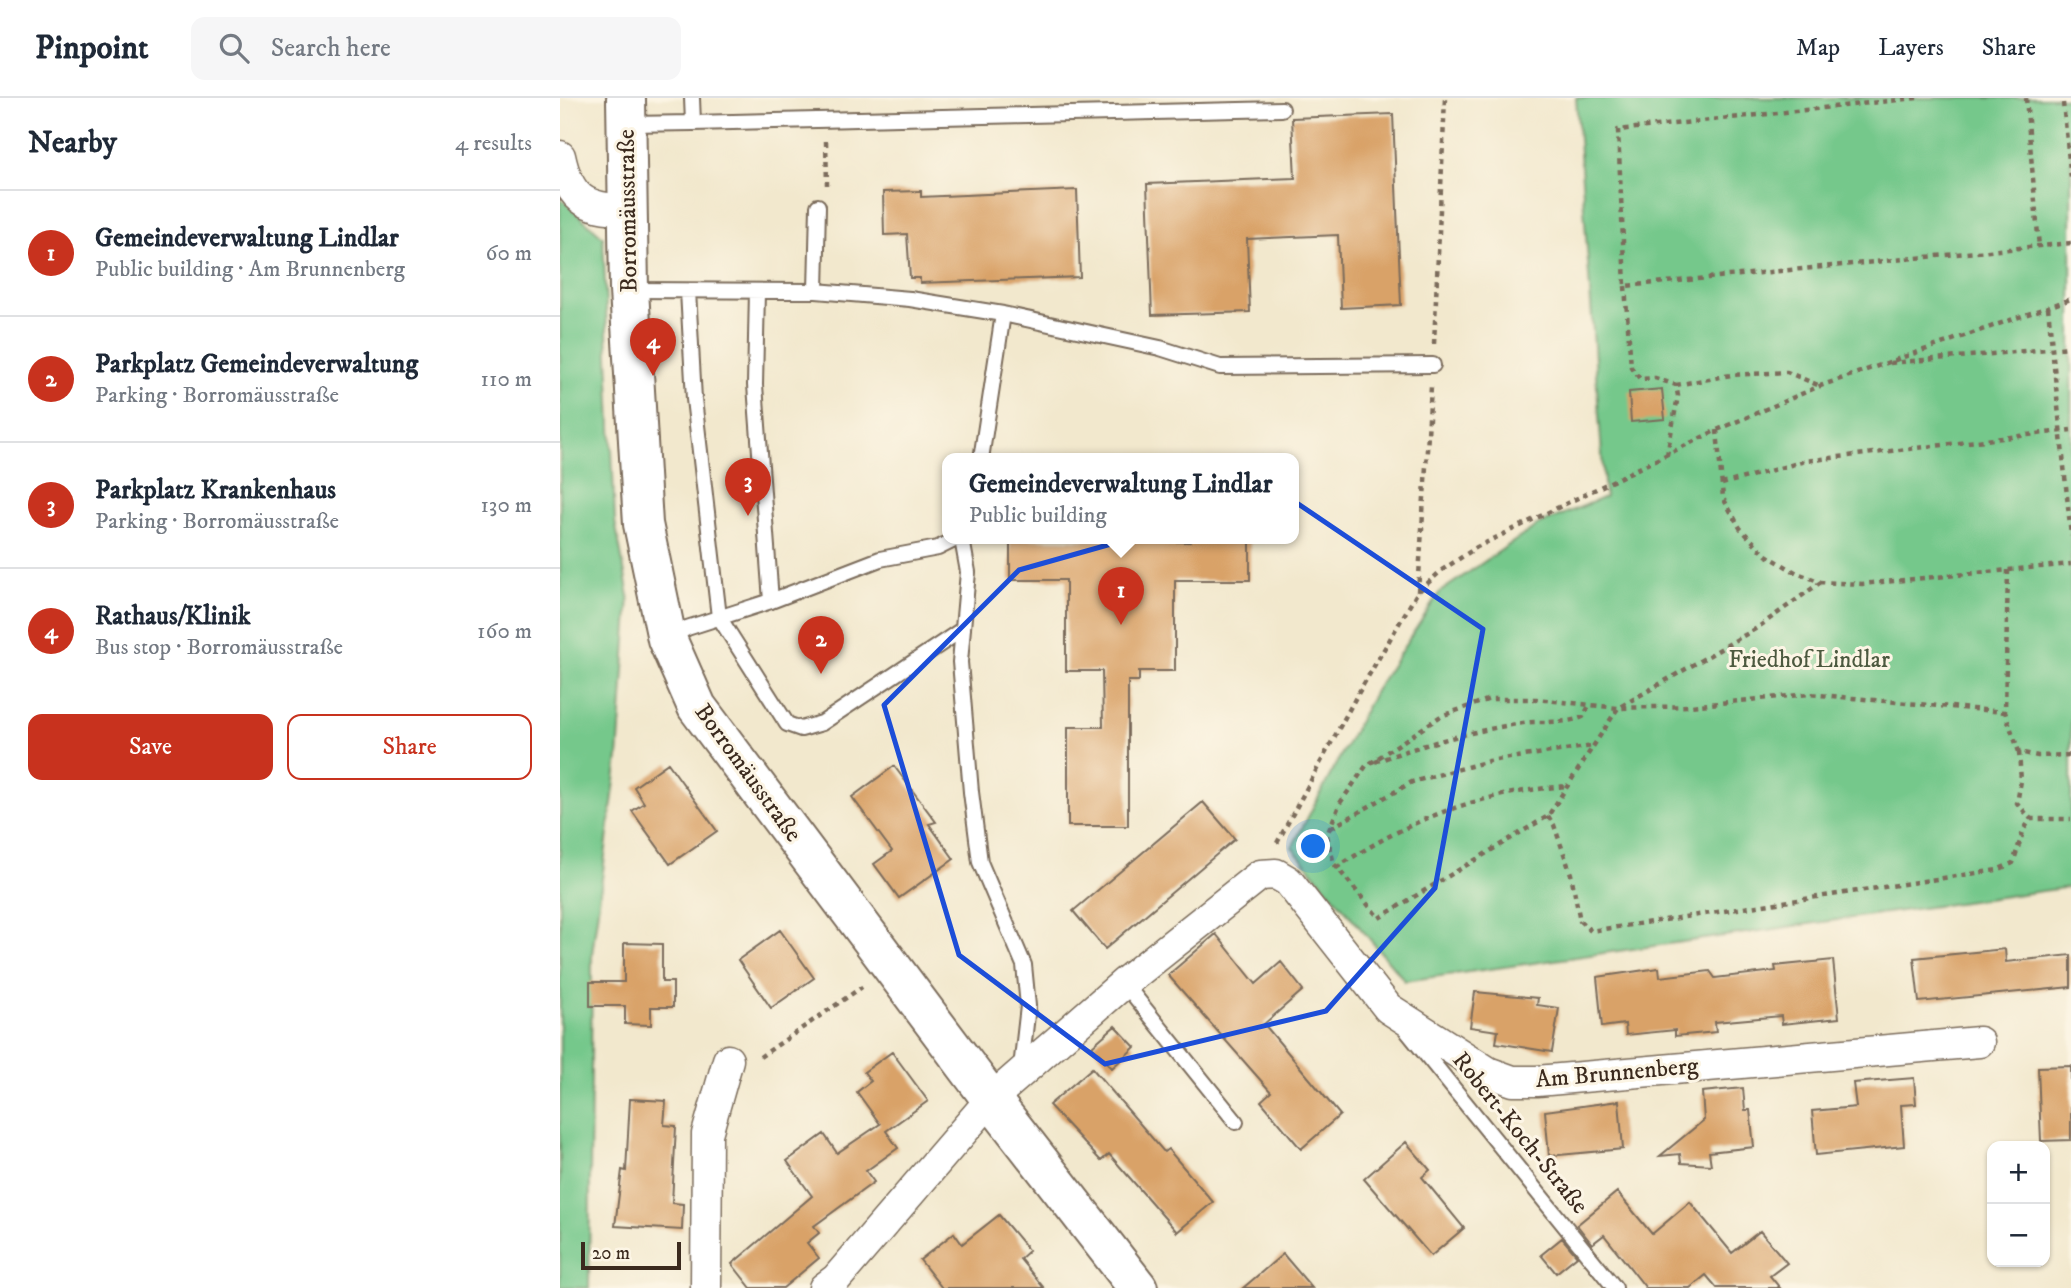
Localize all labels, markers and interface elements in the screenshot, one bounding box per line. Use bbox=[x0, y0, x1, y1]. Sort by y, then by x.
search box bbox=[191, 17, 681, 80]
text: Pinpoint bbox=[35, 28, 149, 69]
icon: search bbox=[215, 29, 253, 67]
text: Search here bbox=[271, 32, 391, 65]
text: Map bbox=[1796, 33, 1840, 63]
text: Layers bbox=[1878, 33, 1944, 63]
text: Share bbox=[1982, 33, 2036, 63]
text: Nearby bbox=[28, 125, 117, 162]
text: 4 results bbox=[455, 129, 532, 158]
street label: Borromäusstraße bbox=[612, 129, 644, 293]
text: Gemeindeverwaltung Lindlar bbox=[95, 222, 399, 255]
text: 1 bbox=[47, 239, 55, 268]
text: 60 m bbox=[485, 239, 532, 268]
text: Public building · Am Brunnenberg bbox=[95, 255, 405, 284]
pin: 4 bbox=[630, 318, 676, 376]
text: Parkplatz Gemeindeverwaltung bbox=[95, 348, 418, 381]
text: 2 bbox=[45, 365, 57, 394]
text: 110 m bbox=[481, 365, 532, 394]
text: Parking · Borromäusstraße bbox=[95, 381, 339, 410]
popup bbox=[942, 453, 1299, 544]
pin: 3 bbox=[725, 458, 771, 516]
text: Gemeindeverwaltung Lindlar bbox=[969, 468, 1272, 501]
text: Parkplatz Krankenhaus bbox=[95, 474, 336, 507]
text: 3 bbox=[47, 491, 55, 520]
text: 130 m bbox=[480, 491, 532, 520]
text: Public building bbox=[969, 501, 1107, 530]
text: Parking · Borromäusstraße bbox=[95, 507, 339, 536]
pin: 1 bbox=[1098, 567, 1144, 625]
text: Rathaus/Klinik bbox=[95, 600, 251, 633]
pin: 2 bbox=[798, 616, 844, 674]
text: 4 bbox=[44, 617, 58, 646]
text: 160 m bbox=[477, 617, 532, 646]
text: Bus stop · Borromäusstraße bbox=[95, 633, 343, 662]
park label: Friedhof Lindlar bbox=[1728, 645, 1890, 675]
street label: Borromäusstraße bbox=[688, 698, 808, 848]
button: Save bbox=[28, 714, 273, 780]
button: Share bbox=[287, 714, 532, 780]
your location bbox=[1296, 829, 1330, 863]
street label: Robert-Koch-Straße bbox=[1445, 1046, 1595, 1220]
street label: Am Brunnenberg bbox=[1534, 1051, 1700, 1095]
map controls bbox=[1987, 1141, 2050, 1267]
button: + bbox=[1987, 1141, 2050, 1204]
button: − bbox=[1987, 1204, 2050, 1267]
scale bar bbox=[581, 1239, 681, 1271]
text: 20 m bbox=[592, 1242, 630, 1265]

